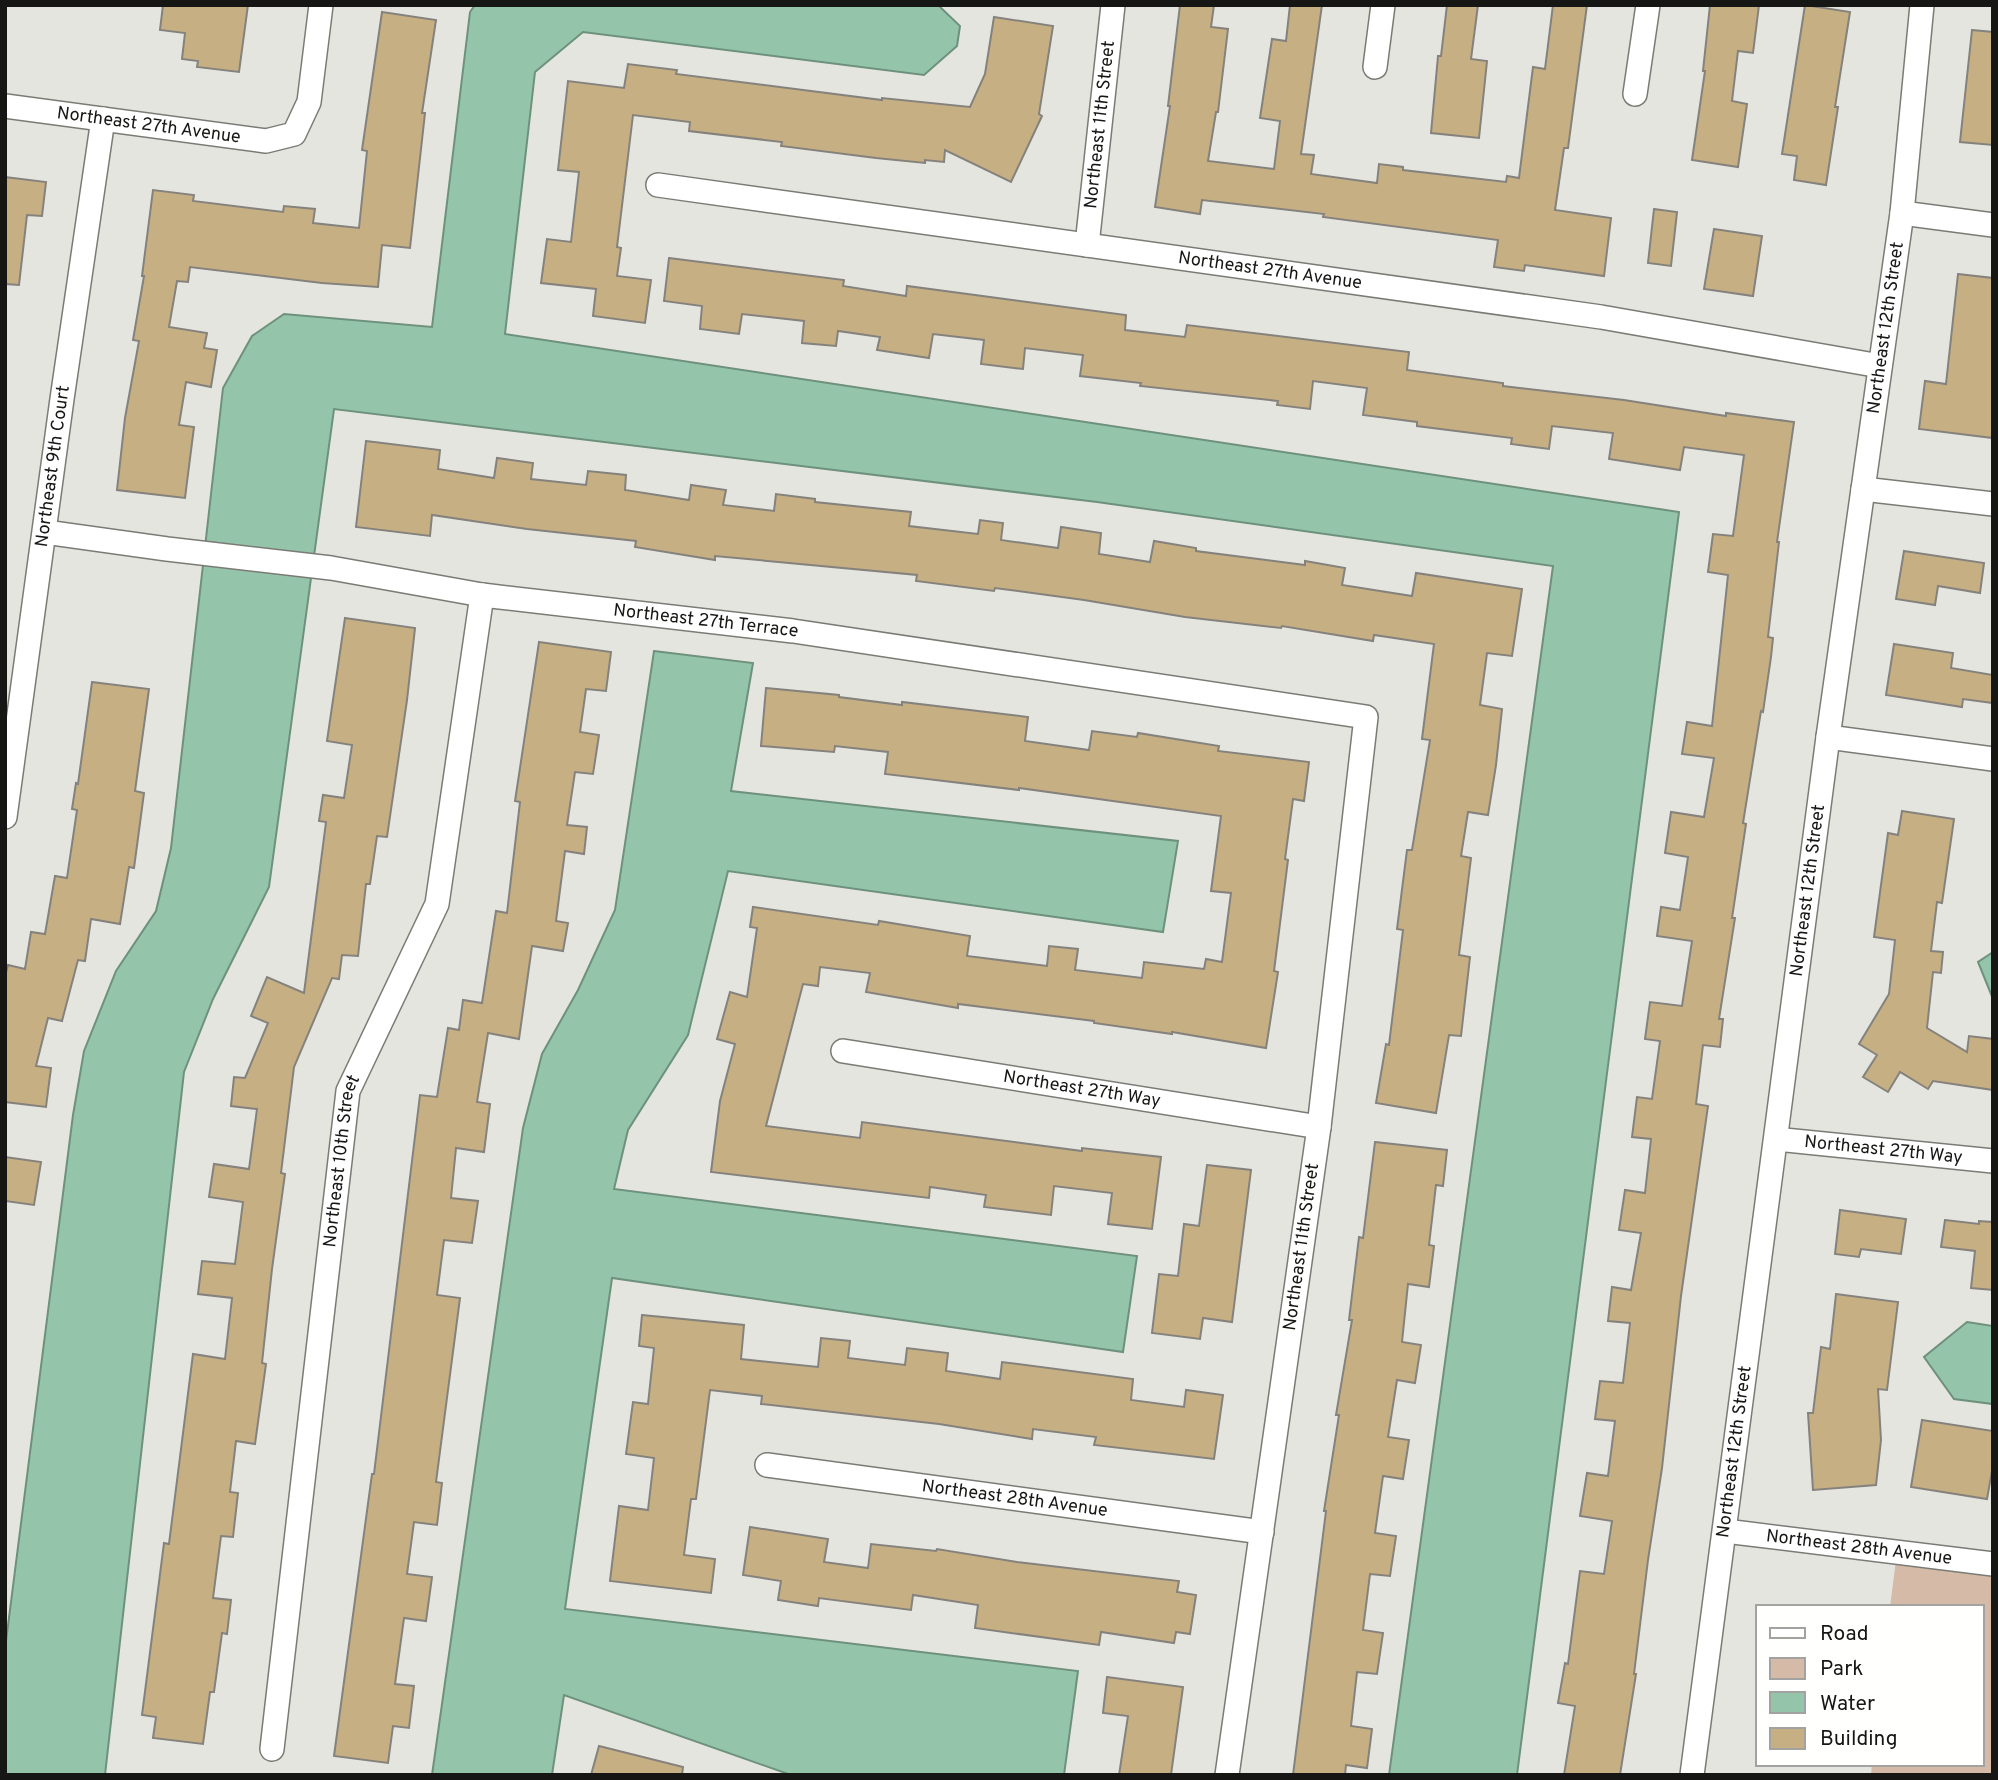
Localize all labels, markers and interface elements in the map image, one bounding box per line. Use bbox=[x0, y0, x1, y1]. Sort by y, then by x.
street label: Northeast 11th Street bbox=[1079, 39, 1121, 210]
street label: Northeast 27th Avenue bbox=[55, 102, 242, 149]
street label: Northeast 12th Street bbox=[1862, 240, 1909, 415]
street label: Northeast 27th Avenue bbox=[1177, 246, 1363, 295]
street label: Northeast 9th Court bbox=[30, 384, 75, 549]
street label: Northeast 27th Terrace bbox=[612, 599, 800, 643]
street label: Northeast 12th Street bbox=[1785, 803, 1831, 978]
street label: Northeast 27th Way bbox=[1002, 1065, 1162, 1113]
street label: Northeast 10th Street bbox=[319, 1071, 366, 1249]
street label: Northeast 27th Way bbox=[1803, 1130, 1964, 1169]
street label: Northeast 11th Street bbox=[1279, 1162, 1325, 1332]
street label: Northeast 12th Street bbox=[1712, 1364, 1757, 1539]
street label: Northeast 28th Avenue bbox=[920, 1475, 1109, 1522]
street label: Northeast 28th Avenue bbox=[1765, 1525, 1953, 1570]
legend bbox=[1756, 1605, 1984, 1766]
text: Road bbox=[1820, 1621, 1869, 1648]
text: Park bbox=[1820, 1656, 1863, 1683]
text: Water bbox=[1820, 1691, 1875, 1718]
text: Building bbox=[1820, 1726, 1898, 1753]

